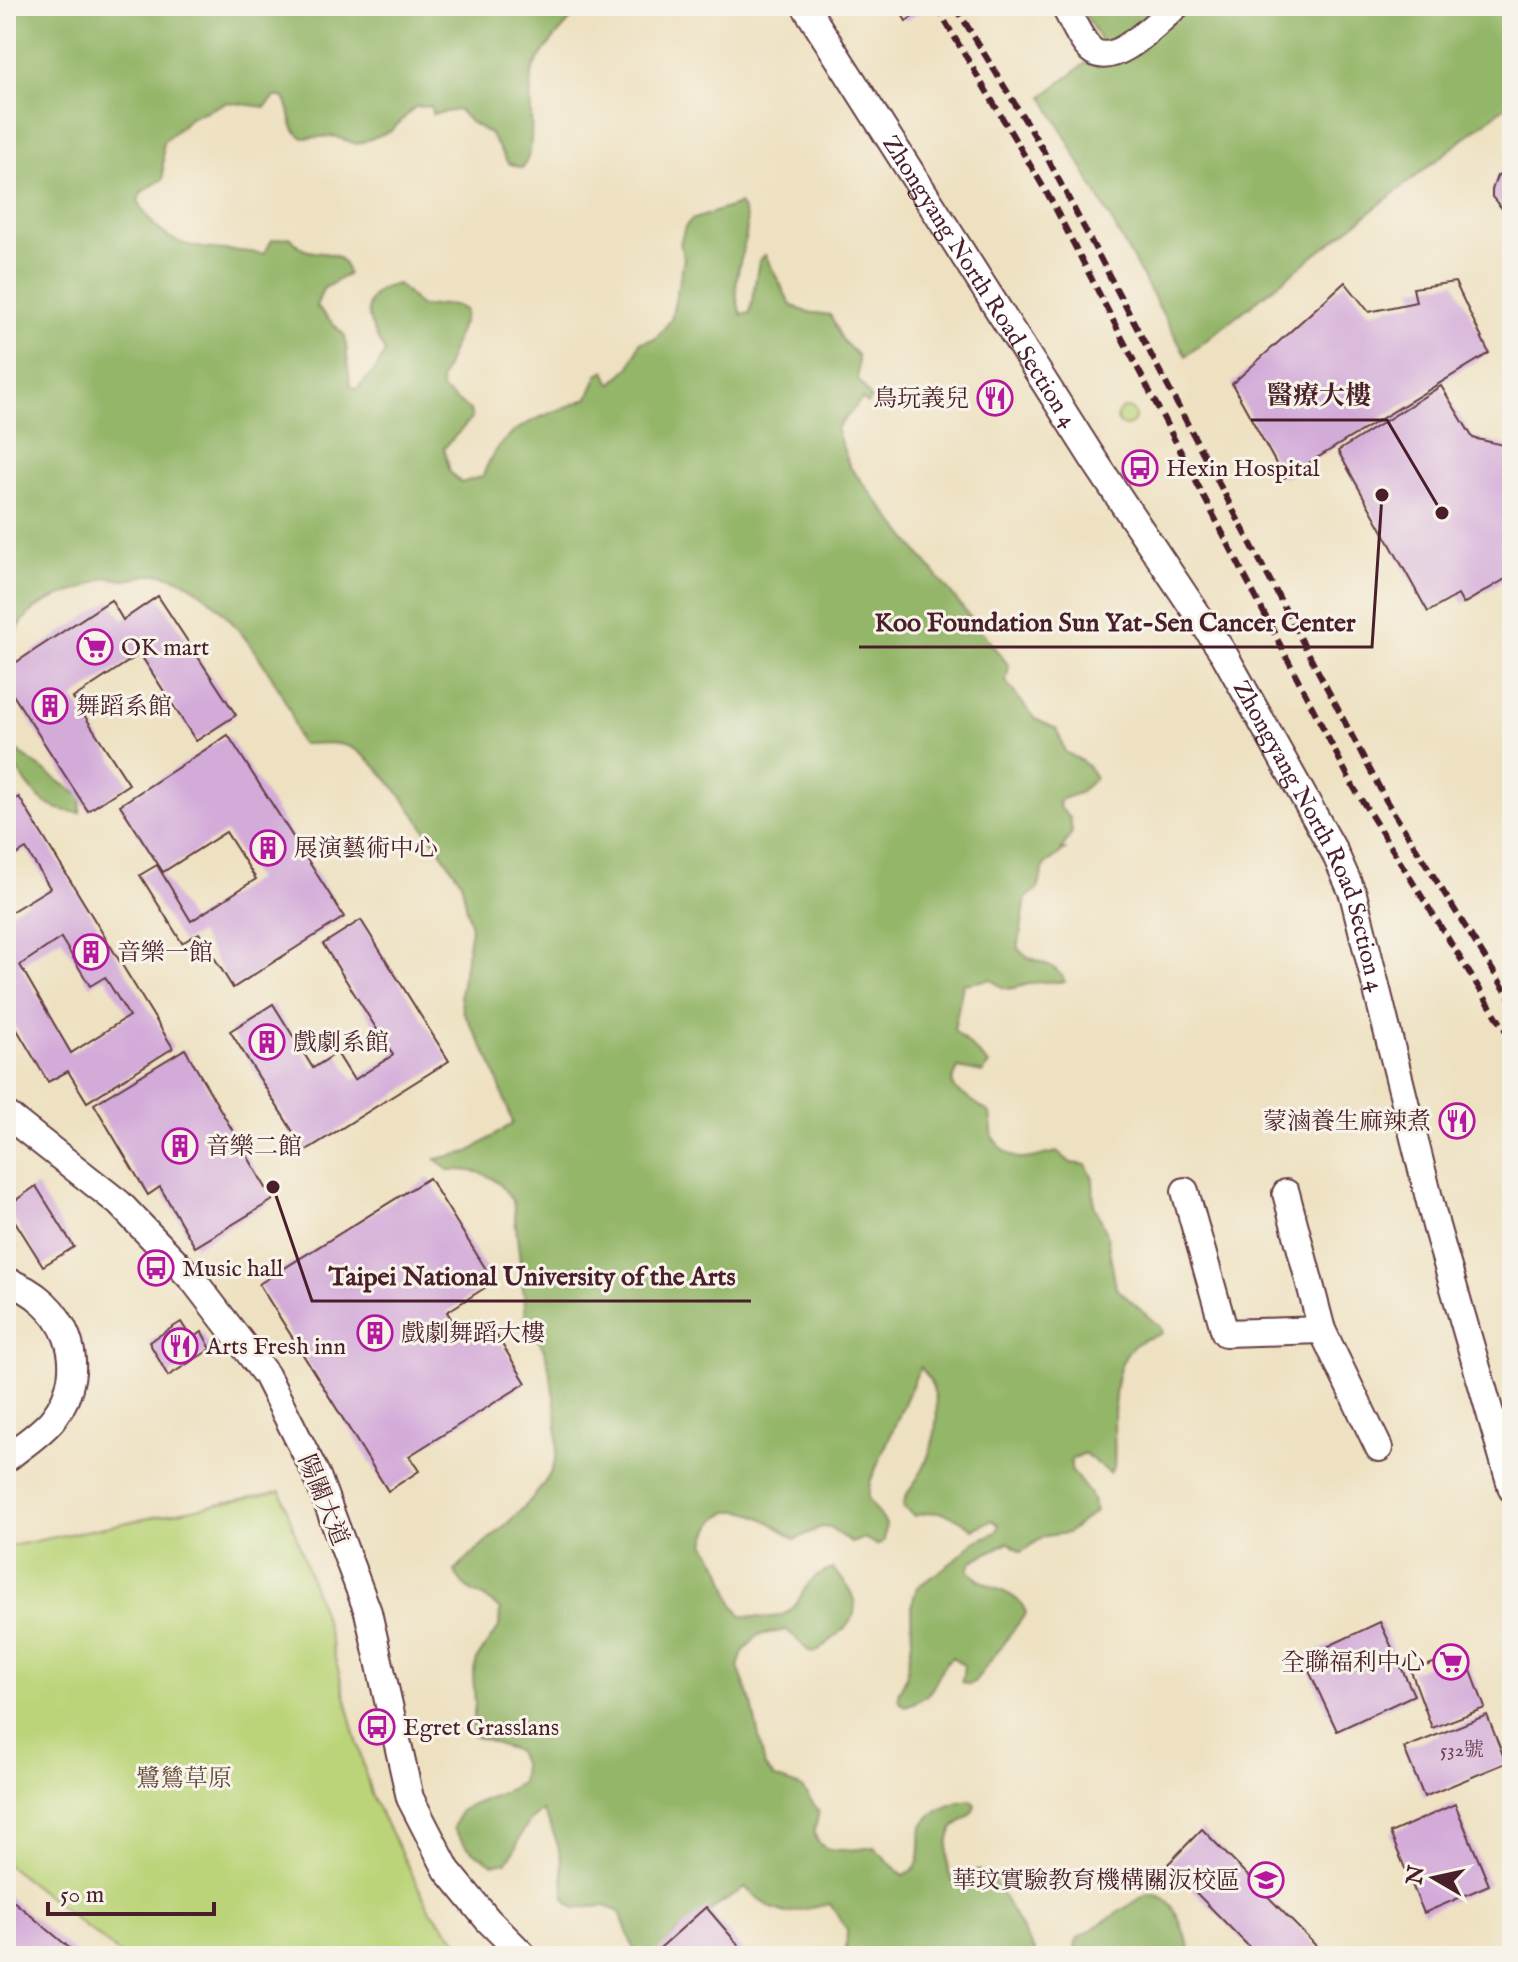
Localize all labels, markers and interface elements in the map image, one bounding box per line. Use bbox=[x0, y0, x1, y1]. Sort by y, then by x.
street label: Zhongyang North Road Section 4 bbox=[874, 130, 1083, 434]
callout: 醫療大樓 bbox=[1251, 370, 1387, 420]
restaurant icon: 鳥玩義兒 bbox=[976, 379, 1014, 417]
text: 醫療大樓 bbox=[1267, 380, 1371, 413]
place label: 鳥玩義兒 bbox=[873, 384, 969, 415]
bus stop icon: Hexin Hospital bbox=[1121, 449, 1159, 487]
place label: Hexin Hospital bbox=[1166, 454, 1320, 485]
callout: Koo Foundation Sun Yat-Sen Cancer Center bbox=[859, 597, 1372, 647]
text: Koo Foundation Sun Yat-Sen Cancer Center bbox=[874, 607, 1356, 640]
supermarket icon: OK mart bbox=[76, 628, 114, 666]
place label: OK mart bbox=[121, 633, 209, 664]
street label: Zhongyang North Road Section 4 bbox=[1225, 675, 1391, 995]
building icon: 舞蹈系館 bbox=[31, 687, 69, 725]
place label: 舞蹈系館 bbox=[76, 692, 172, 723]
building icon: 展演藝術中心 bbox=[249, 829, 287, 867]
place label: 展演藝術中心 bbox=[294, 834, 438, 865]
building icon: 音樂一館 bbox=[72, 933, 110, 971]
place label: 音樂一館 bbox=[117, 938, 213, 969]
building icon: 戲劇系館 bbox=[248, 1023, 286, 1061]
place label: 戲劇系館 bbox=[293, 1028, 389, 1059]
restaurant icon: 蒙滷養生麻辣煮 bbox=[1438, 1102, 1476, 1140]
place label: 蒙滷養生麻辣煮 bbox=[1263, 1107, 1431, 1138]
building icon: 音樂二館 bbox=[161, 1127, 199, 1165]
place label: 音樂二館 bbox=[206, 1132, 302, 1163]
bus stop icon: Music hall bbox=[137, 1249, 175, 1287]
callout: Taipei National University of the Arts bbox=[312, 1251, 751, 1301]
place label: Music hall bbox=[182, 1254, 284, 1285]
text: Taipei National University of the Arts bbox=[327, 1261, 736, 1294]
building icon: 戲劇舞蹈大樓 bbox=[356, 1314, 394, 1352]
place label: 戲劇舞蹈大樓 bbox=[401, 1319, 545, 1350]
restaurant icon: Arts Fresh inn bbox=[161, 1327, 199, 1365]
place label: Arts Fresh inn bbox=[205, 1332, 346, 1363]
street label: 陽關大道 bbox=[290, 1450, 355, 1551]
supermarket icon: 全聯福利中心 bbox=[1432, 1643, 1470, 1681]
place label: 全聯福利中心 bbox=[1281, 1648, 1425, 1679]
bus stop icon: Egret Grasslans bbox=[358, 1708, 396, 1746]
place label: Egret Grasslans bbox=[403, 1713, 559, 1744]
house number: 532號 bbox=[1440, 1738, 1484, 1763]
park label: 鷺鷥草原 bbox=[136, 1764, 232, 1795]
north arrow bbox=[1394, 1838, 1474, 1918]
school or university icon: 華玟實驗教育機構關汳校區 bbox=[1247, 1861, 1285, 1899]
text: N bbox=[1401, 1864, 1432, 1888]
scale bar bbox=[48, 1866, 214, 1916]
place label: 華玟實驗教育機構關汳校區 bbox=[952, 1866, 1240, 1897]
text: 50 m bbox=[60, 1880, 104, 1911]

